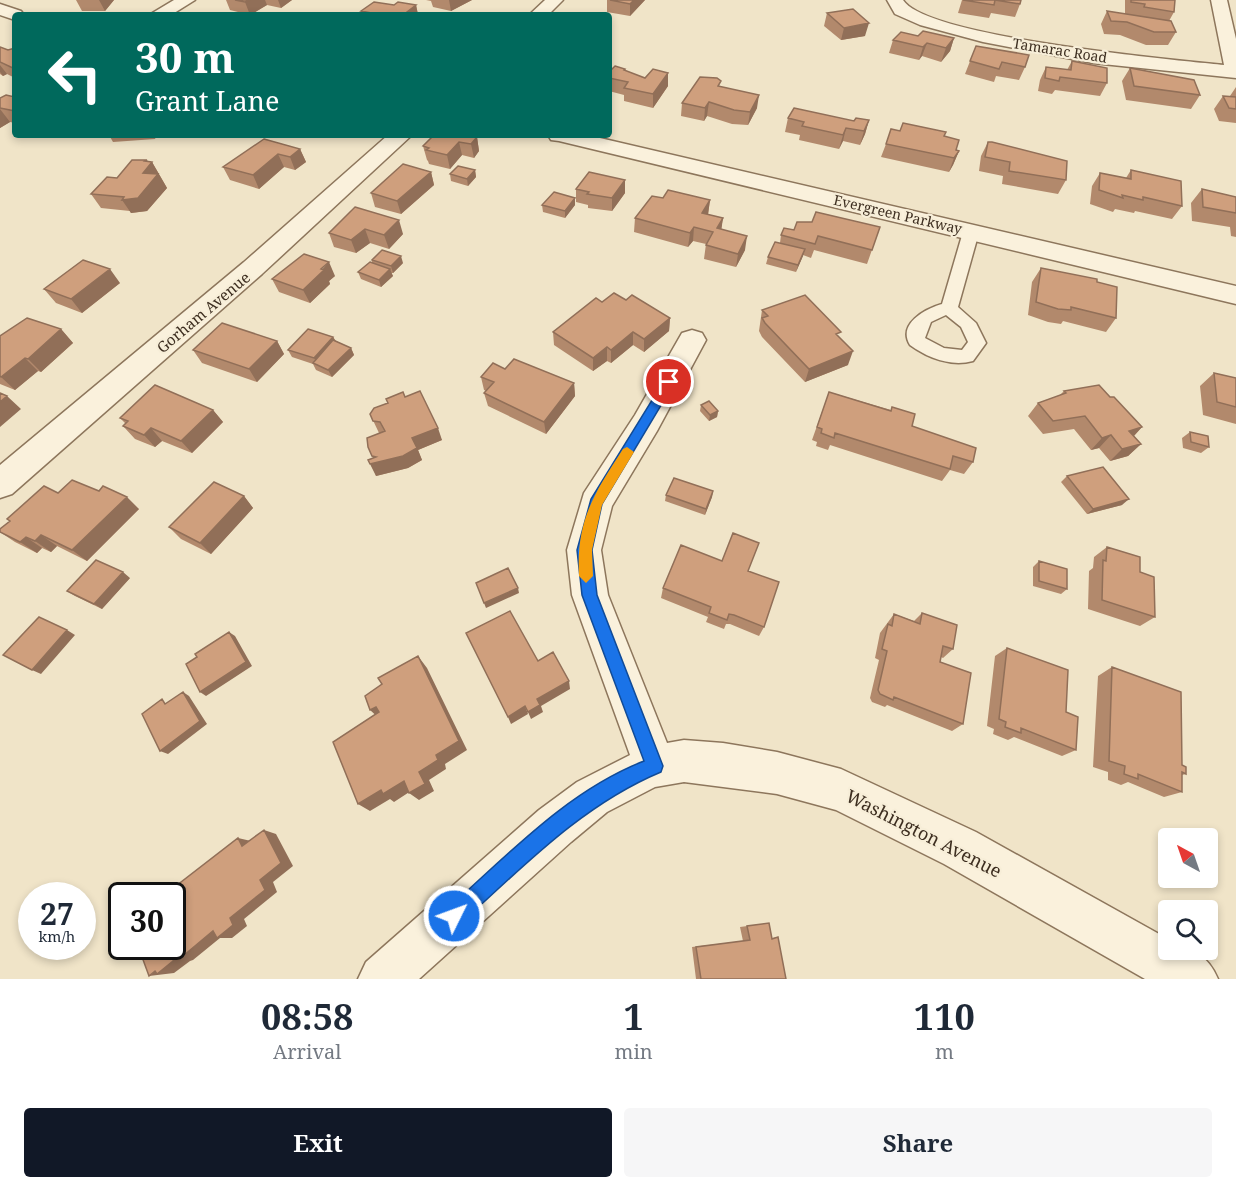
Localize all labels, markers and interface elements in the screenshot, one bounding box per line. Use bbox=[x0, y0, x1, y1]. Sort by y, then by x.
text: 30 m bbox=[135, 28, 235, 85]
street label: Tamarac Road bbox=[1011, 33, 1109, 67]
icon: left bbox=[36, 36, 114, 114]
text: Grant Lane bbox=[135, 82, 279, 119]
street label: Evergreen Parkway bbox=[832, 190, 964, 238]
street label: Gorham Avenue bbox=[152, 267, 254, 357]
pin bbox=[643, 356, 694, 407]
icon: arrive bbox=[652, 365, 685, 398]
street label: Washington Avenue bbox=[842, 783, 1006, 883]
north arrow bbox=[1158, 828, 1218, 888]
map controls bbox=[1158, 828, 1218, 960]
speed limit sign: 30 bbox=[108, 882, 186, 960]
position arrow bbox=[422, 884, 486, 948]
text: 27 bbox=[40, 893, 74, 934]
button: search bbox=[1158, 900, 1218, 960]
text: km/h bbox=[39, 926, 75, 946]
text: 08:58 bbox=[261, 992, 353, 1041]
text: 1 bbox=[623, 992, 644, 1041]
text: 110 bbox=[914, 992, 975, 1041]
text: Arrival bbox=[273, 1038, 341, 1065]
text: min bbox=[615, 1038, 653, 1065]
text: m bbox=[935, 1038, 954, 1065]
button: Exit bbox=[24, 1108, 612, 1177]
button: Share bbox=[624, 1108, 1212, 1177]

